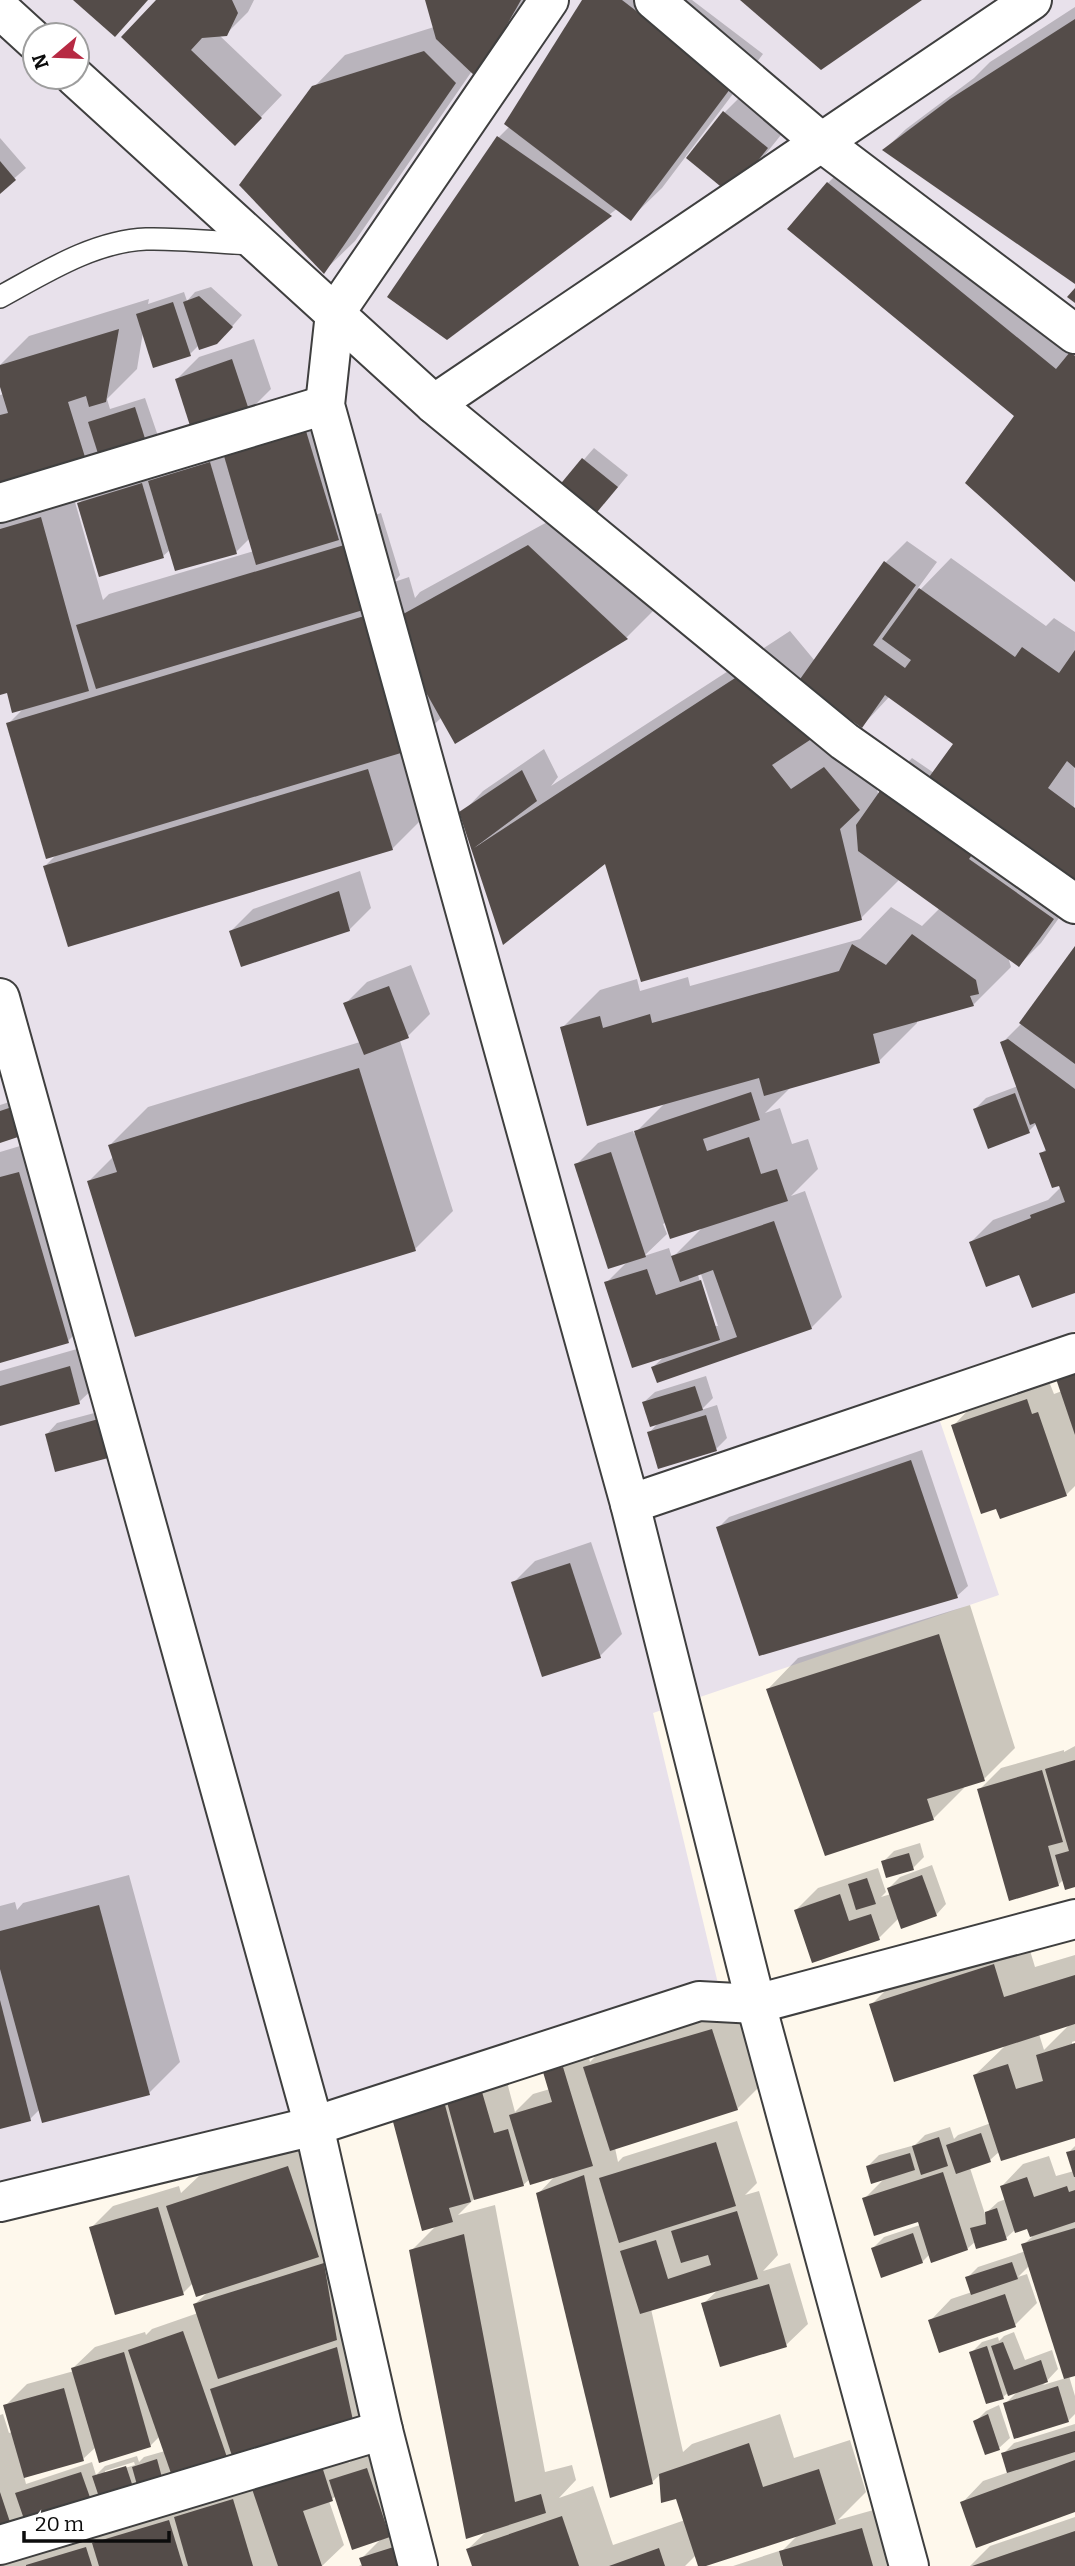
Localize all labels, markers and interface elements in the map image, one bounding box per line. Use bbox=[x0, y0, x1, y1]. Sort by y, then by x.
north arrow bbox=[21, 21, 91, 91]
text: N bbox=[27, 50, 54, 72]
scale bar bbox=[24, 2500, 170, 2544]
text: 20 m bbox=[35, 2511, 84, 2537]

